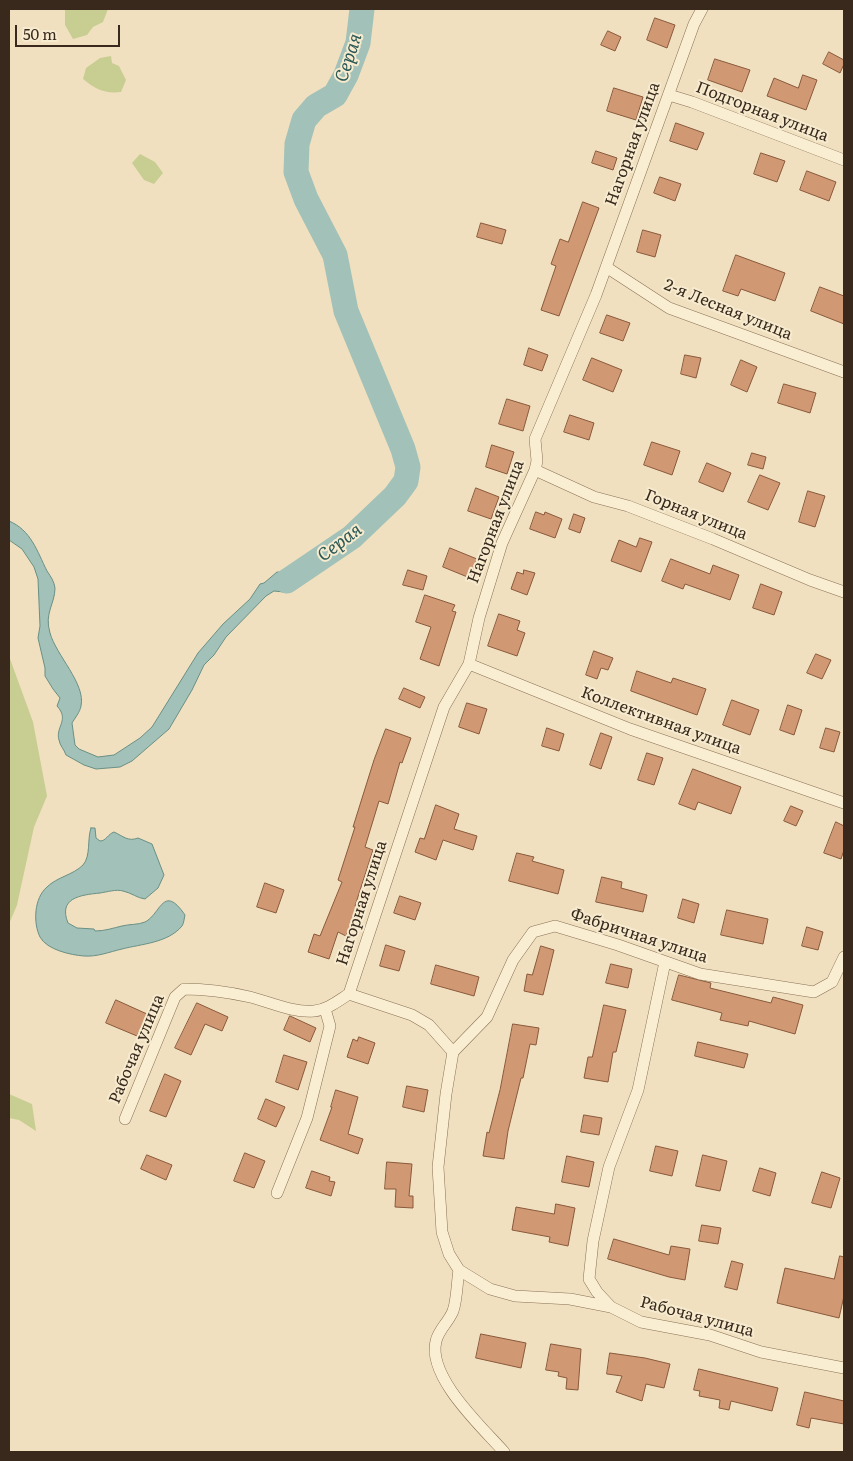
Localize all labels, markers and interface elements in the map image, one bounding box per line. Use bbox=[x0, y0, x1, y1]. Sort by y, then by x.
scale bar bbox=[18, 15, 122, 47]
text: 50 m bbox=[23, 22, 57, 45]
water label: Серая bbox=[331, 31, 367, 85]
street label: Подгорная улица bbox=[693, 78, 831, 146]
street label: Нагорная улица bbox=[602, 79, 664, 209]
street label: 2-я Лесная улица bbox=[661, 276, 795, 344]
street label: Нагорная улица bbox=[464, 458, 528, 586]
street label: Горная улица bbox=[642, 486, 750, 544]
water label: Серая bbox=[314, 519, 366, 567]
street label: Коллективная улица bbox=[578, 683, 744, 759]
street label: Нагорная улица bbox=[333, 838, 391, 968]
street label: Фабричная улица bbox=[568, 905, 710, 967]
street label: Рабочая улица bbox=[105, 991, 169, 1107]
street label: Рабочая улица bbox=[638, 1293, 756, 1341]

